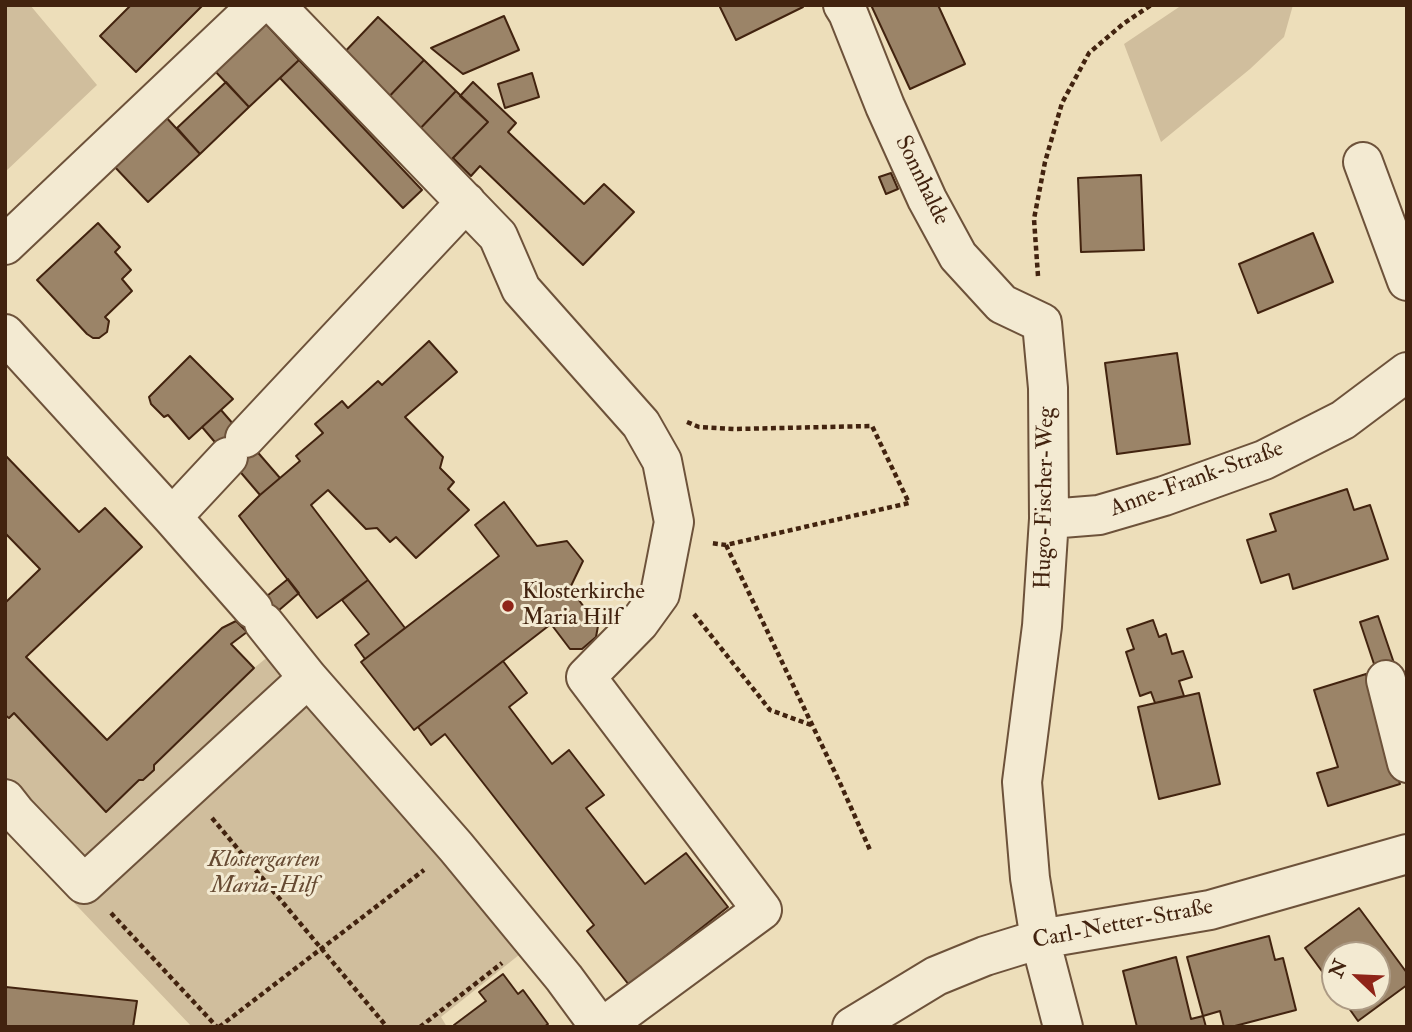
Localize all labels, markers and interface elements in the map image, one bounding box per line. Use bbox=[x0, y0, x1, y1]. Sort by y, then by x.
street label: Sonnhalde bbox=[888, 132, 954, 230]
street label: Hugo-Fischer-Weg bbox=[1031, 407, 1061, 589]
street label: Anne-Frank-Straße bbox=[1107, 436, 1287, 524]
place label: Klosterkirche Maria Hilf bbox=[522, 579, 645, 633]
marker: Klosterkirche Maria Hilf bbox=[500, 598, 516, 614]
park label: Klostergarten Maria-Hilf bbox=[208, 847, 320, 901]
street label: Carl-Netter-Straße bbox=[1030, 894, 1216, 956]
north arrow bbox=[1321, 941, 1391, 1011]
text: N bbox=[1324, 956, 1353, 981]

